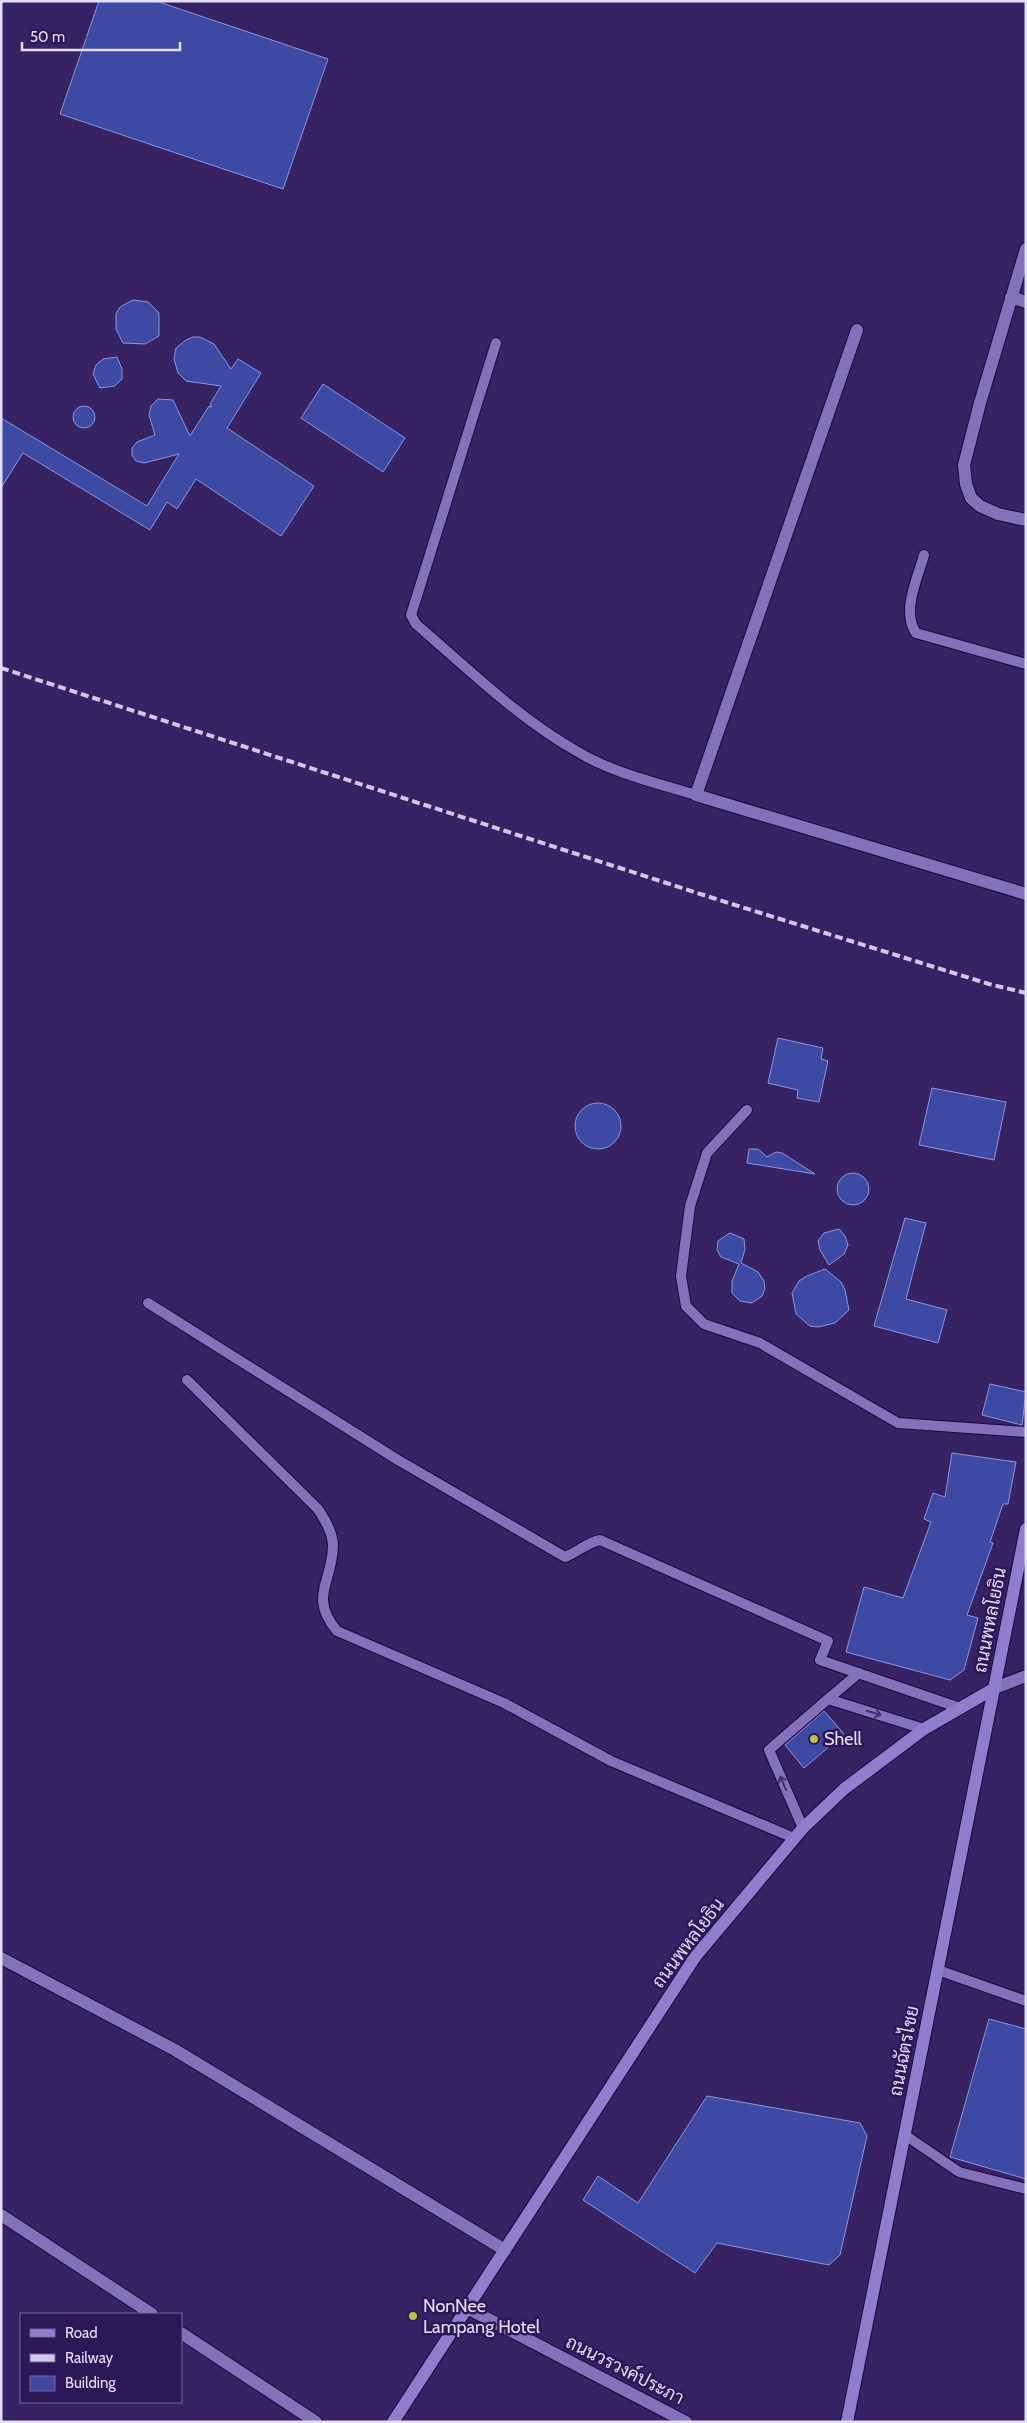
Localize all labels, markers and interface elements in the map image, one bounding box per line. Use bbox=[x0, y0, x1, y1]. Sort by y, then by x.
scale bar bbox=[22, 20, 180, 52]
text: 50 m bbox=[30, 28, 65, 46]
street label: ถนนพหลโยธิน bbox=[967, 1565, 1011, 1674]
one-way arrow bbox=[866, 1709, 882, 1719]
place label: Shell bbox=[824, 1728, 863, 1750]
marker: Shell bbox=[808, 1733, 820, 1745]
one-way arrow bbox=[778, 1776, 788, 1791]
street label: ถนนพหลโยธิน bbox=[646, 1893, 729, 1992]
street label: ถนนฉัตรไชย bbox=[883, 2004, 924, 2098]
place label: NonNee Lampang Hotel bbox=[423, 2295, 541, 2338]
marker: NonNee Lampang Hotel bbox=[407, 2310, 419, 2322]
legend bbox=[20, 2313, 182, 2403]
text: Road bbox=[65, 2324, 98, 2342]
street label: ถนนวรวงค์ประภา bbox=[562, 2329, 689, 2409]
text: Railway bbox=[65, 2349, 114, 2367]
text: Building bbox=[65, 2374, 116, 2392]

